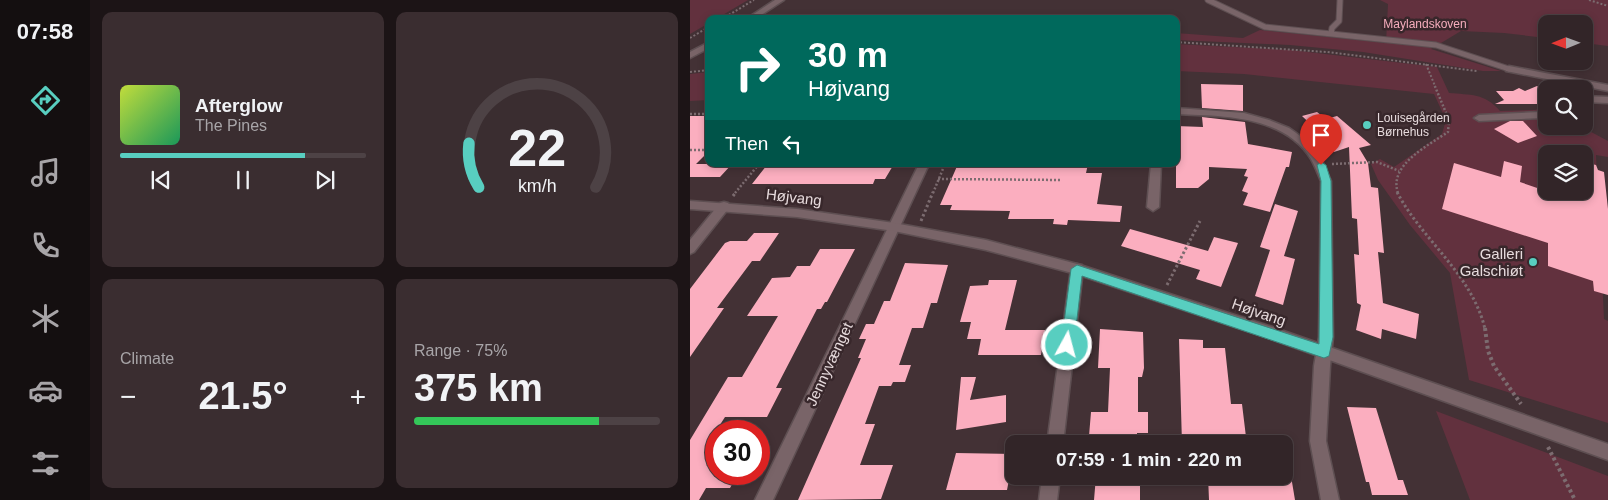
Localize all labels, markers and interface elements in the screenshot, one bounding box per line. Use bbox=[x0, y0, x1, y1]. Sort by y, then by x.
north arrow bbox=[1538, 15, 1592, 70]
map controls bbox=[1538, 15, 1593, 200]
park label: Maylandskoven bbox=[1383, 17, 1467, 31]
text: 07:58 bbox=[17, 19, 73, 44]
icon: right bbox=[725, 35, 790, 100]
text: 30 m bbox=[808, 35, 888, 74]
text: Højvang bbox=[808, 76, 890, 101]
button: search bbox=[1538, 80, 1593, 135]
icon: directions bbox=[28, 83, 63, 118]
text: Afterglow bbox=[195, 95, 283, 116]
place label: Louisegården Børnehus bbox=[1377, 111, 1450, 139]
pin bbox=[1300, 114, 1342, 165]
text: The Pines bbox=[195, 117, 267, 134]
text: 22 bbox=[508, 119, 566, 177]
marker: Louisegården Børnehus bbox=[1361, 119, 1373, 131]
icon: arrive bbox=[1307, 121, 1335, 149]
icon: left bbox=[778, 130, 806, 158]
text: Then bbox=[725, 133, 768, 154]
button: layers bbox=[1538, 145, 1593, 200]
icon: music bbox=[28, 155, 63, 190]
icon: previous bbox=[147, 166, 175, 194]
icon: pause bbox=[229, 166, 257, 194]
icon: next bbox=[311, 166, 339, 194]
text: km/h bbox=[518, 176, 556, 196]
street label: Højvang bbox=[765, 185, 823, 209]
icon: phone bbox=[28, 228, 63, 263]
place label: Galleri Galschiøt bbox=[1460, 245, 1524, 279]
marker: Galleri Galschiøt bbox=[1527, 256, 1539, 268]
street label: Højvang bbox=[1230, 295, 1288, 329]
icon: climate bbox=[28, 301, 63, 336]
position arrow bbox=[1040, 318, 1092, 370]
street label: Jennyvænget bbox=[802, 319, 856, 408]
text: Range · 75% bbox=[414, 342, 507, 359]
text: Climate bbox=[120, 350, 174, 367]
text: 375 km bbox=[414, 367, 543, 409]
icon: car bbox=[28, 373, 63, 408]
text: 21.5° bbox=[198, 375, 288, 417]
text: − bbox=[120, 381, 136, 412]
text: + bbox=[350, 381, 366, 412]
speed limit sign: 30 bbox=[705, 420, 770, 485]
icon: filters bbox=[28, 446, 63, 481]
text: 07:59 · 1 min · 220 m bbox=[1056, 449, 1242, 470]

